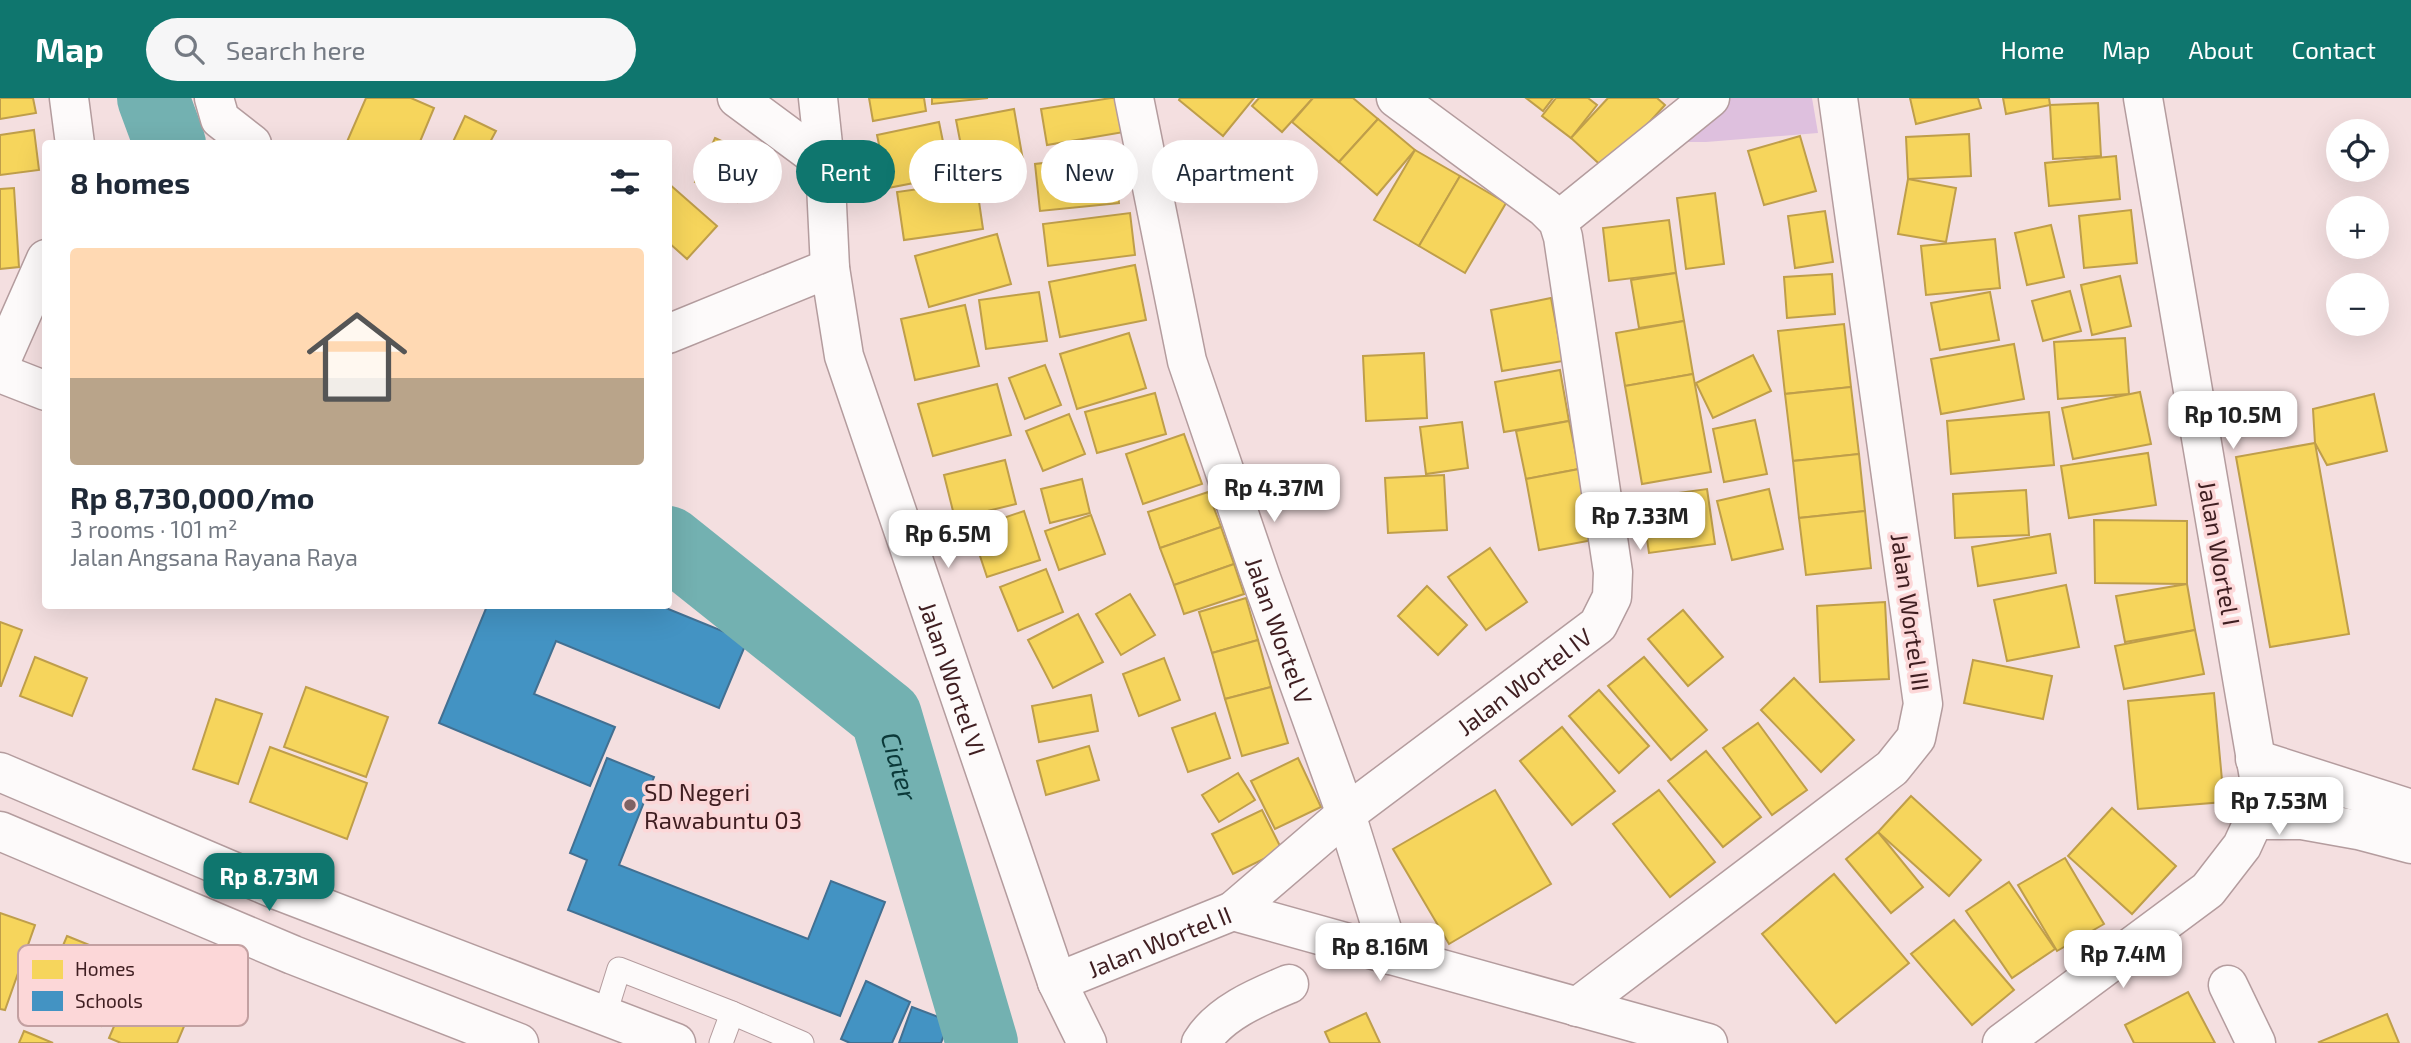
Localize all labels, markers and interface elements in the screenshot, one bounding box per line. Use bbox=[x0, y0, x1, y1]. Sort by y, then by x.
search box bbox=[146, 18, 636, 81]
text: Map bbox=[35, 29, 104, 69]
icon: search bbox=[170, 30, 208, 68]
text: Search here bbox=[226, 34, 365, 65]
text: Home bbox=[2001, 35, 2064, 64]
text: Map bbox=[2102, 35, 2150, 64]
text: About bbox=[2188, 35, 2254, 64]
text: Contact bbox=[2292, 35, 2376, 64]
map controls bbox=[2326, 119, 2389, 336]
button: locate bbox=[2326, 119, 2389, 182]
chip: Buy bbox=[693, 140, 782, 203]
chip: Rent bbox=[796, 140, 895, 203]
chip: Filters bbox=[909, 140, 1027, 203]
chip: New bbox=[1041, 140, 1138, 203]
chip: Apartment bbox=[1152, 140, 1318, 203]
icon: filters bbox=[606, 163, 644, 201]
text: 8 homes bbox=[70, 164, 190, 200]
button: + bbox=[2326, 196, 2389, 259]
button: − bbox=[2326, 273, 2389, 336]
icon: home bbox=[294, 294, 420, 420]
pin: Rp 10.5M bbox=[2161, 392, 2305, 451]
text: Rp 10.5M bbox=[2184, 400, 2282, 428]
pin: Rp 4.37M bbox=[1202, 464, 1346, 524]
text: Rp 4.37M bbox=[1224, 473, 1324, 501]
street label: Jalan Wortel I bbox=[2193, 478, 2247, 628]
text: Rp 8,730,000/mo bbox=[70, 479, 314, 515]
pin: Rp 7.33M bbox=[1568, 492, 1712, 552]
text: Rp 7.33M bbox=[1591, 501, 1689, 529]
pin: Rp 6.5M bbox=[883, 510, 1013, 570]
text: 3 rooms · 101 m² bbox=[70, 515, 237, 543]
text: Rp 6.5M bbox=[905, 519, 991, 547]
street label: Jalan Wortel III bbox=[1886, 531, 1936, 693]
text: Jalan Angsana Rayana Raya bbox=[70, 543, 358, 571]
street label: Jalan Wortel V bbox=[1240, 553, 1320, 708]
street label: Jalan Wortel VI bbox=[914, 598, 993, 759]
street label: Jalan Wortel IV bbox=[1451, 621, 1597, 741]
water label: Ciater bbox=[876, 728, 926, 805]
place label: SD Negeri Rawabuntu 03 bbox=[644, 777, 802, 834]
pin: Rp 7.53M bbox=[2207, 778, 2351, 837]
text: Rp 7.53M bbox=[2230, 786, 2328, 814]
marker: SD Negeri Rawabuntu 03 bbox=[622, 797, 638, 813]
pin: Rp 8.73M bbox=[197, 854, 341, 913]
text: Rp 8.73M bbox=[219, 862, 319, 890]
street label: Jalan Wortel II bbox=[1083, 899, 1235, 983]
pin: Rp 8.16M bbox=[1308, 924, 1452, 983]
pin: Rp 7.4M bbox=[2058, 930, 2188, 990]
text: Rp 8.16M bbox=[1331, 932, 1429, 960]
text: Rp 7.4M bbox=[2080, 939, 2166, 967]
legend bbox=[18, 945, 248, 1026]
text: Homes bbox=[75, 957, 135, 980]
text: Schools bbox=[75, 989, 143, 1012]

